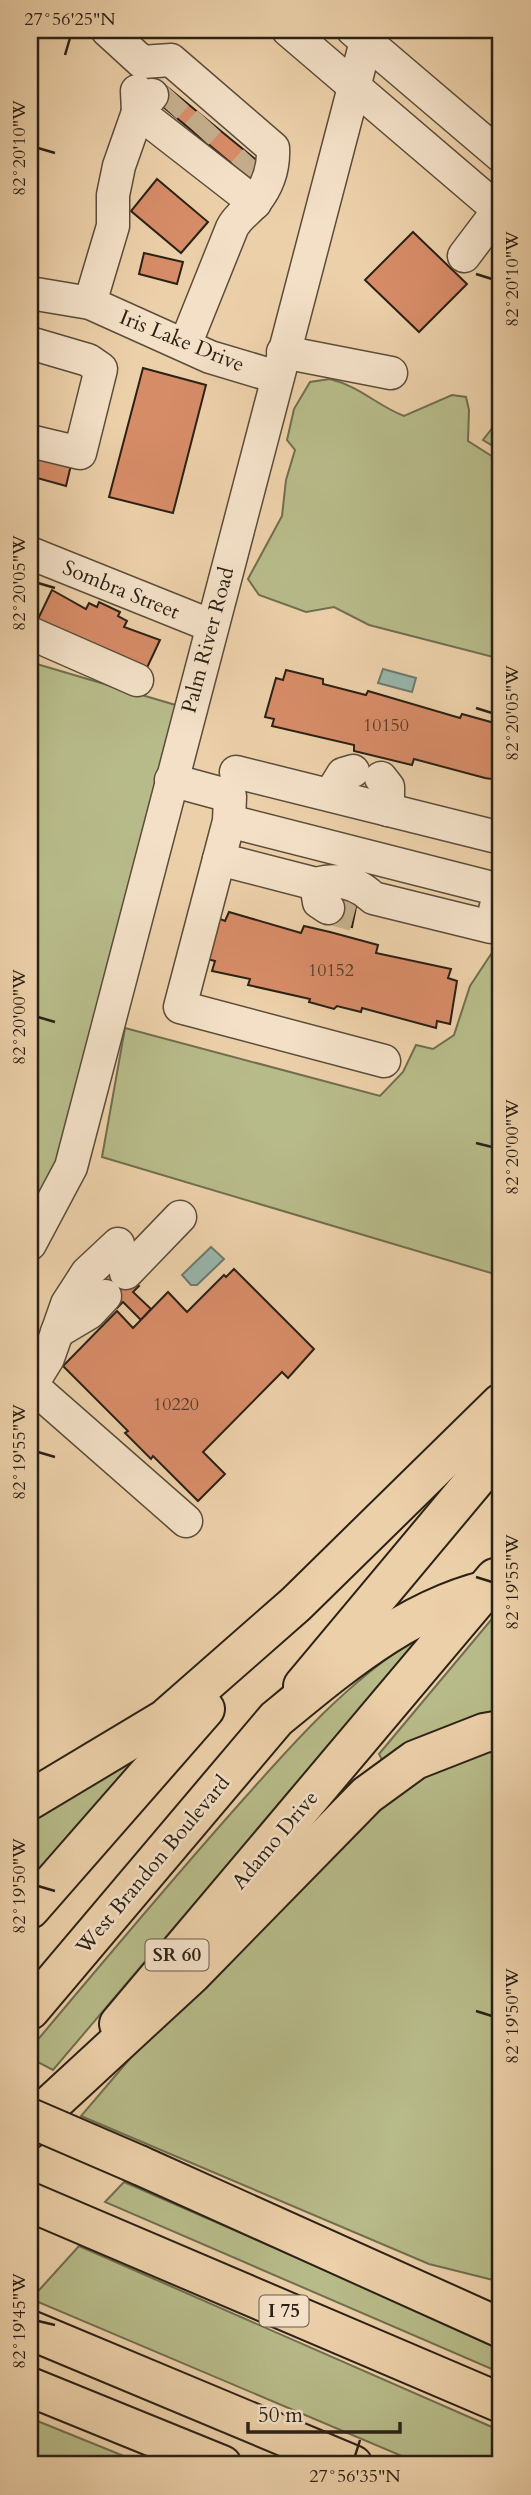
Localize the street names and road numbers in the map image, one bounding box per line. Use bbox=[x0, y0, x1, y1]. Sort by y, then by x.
street label: Iris Lake Drive bbox=[115, 303, 249, 379]
street label: Sombra Street bbox=[58, 553, 184, 627]
street label: Palm River Road bbox=[175, 564, 241, 716]
street label: West Brandon Boulevard bbox=[69, 1769, 237, 1962]
street label: Adamo Drive bbox=[225, 1784, 325, 1896]
road number: SR 60 bbox=[146, 1940, 208, 1970]
road number: I 75 bbox=[260, 2296, 308, 2326]

